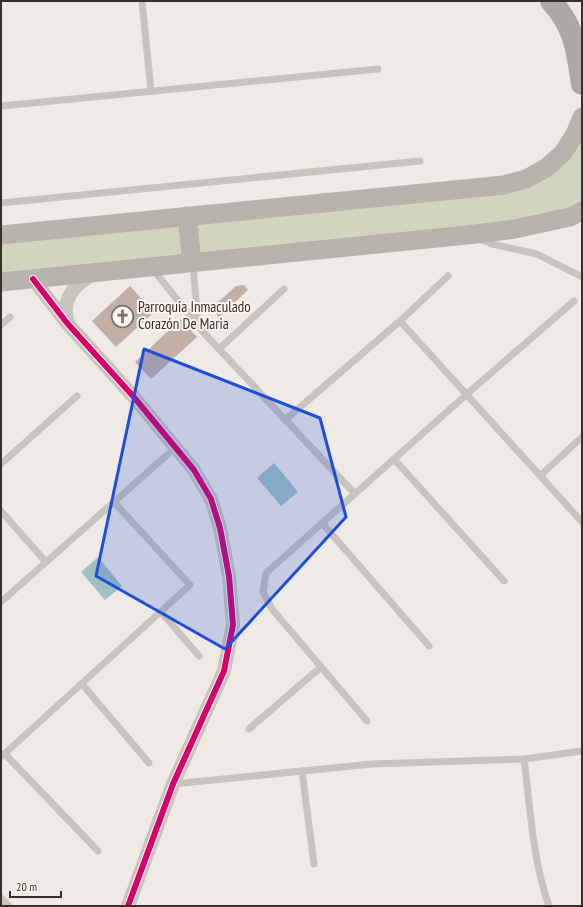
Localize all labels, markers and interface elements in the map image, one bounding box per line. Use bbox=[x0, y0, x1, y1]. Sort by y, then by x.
place label: Parroquia Inmaculado Corazón De Maria bbox=[138, 297, 251, 333]
church icon: Parroquia Inmaculado Corazón De Maria bbox=[110, 303, 136, 329]
scale bar bbox=[10, 873, 61, 899]
text: 20 m bbox=[16, 879, 37, 894]

